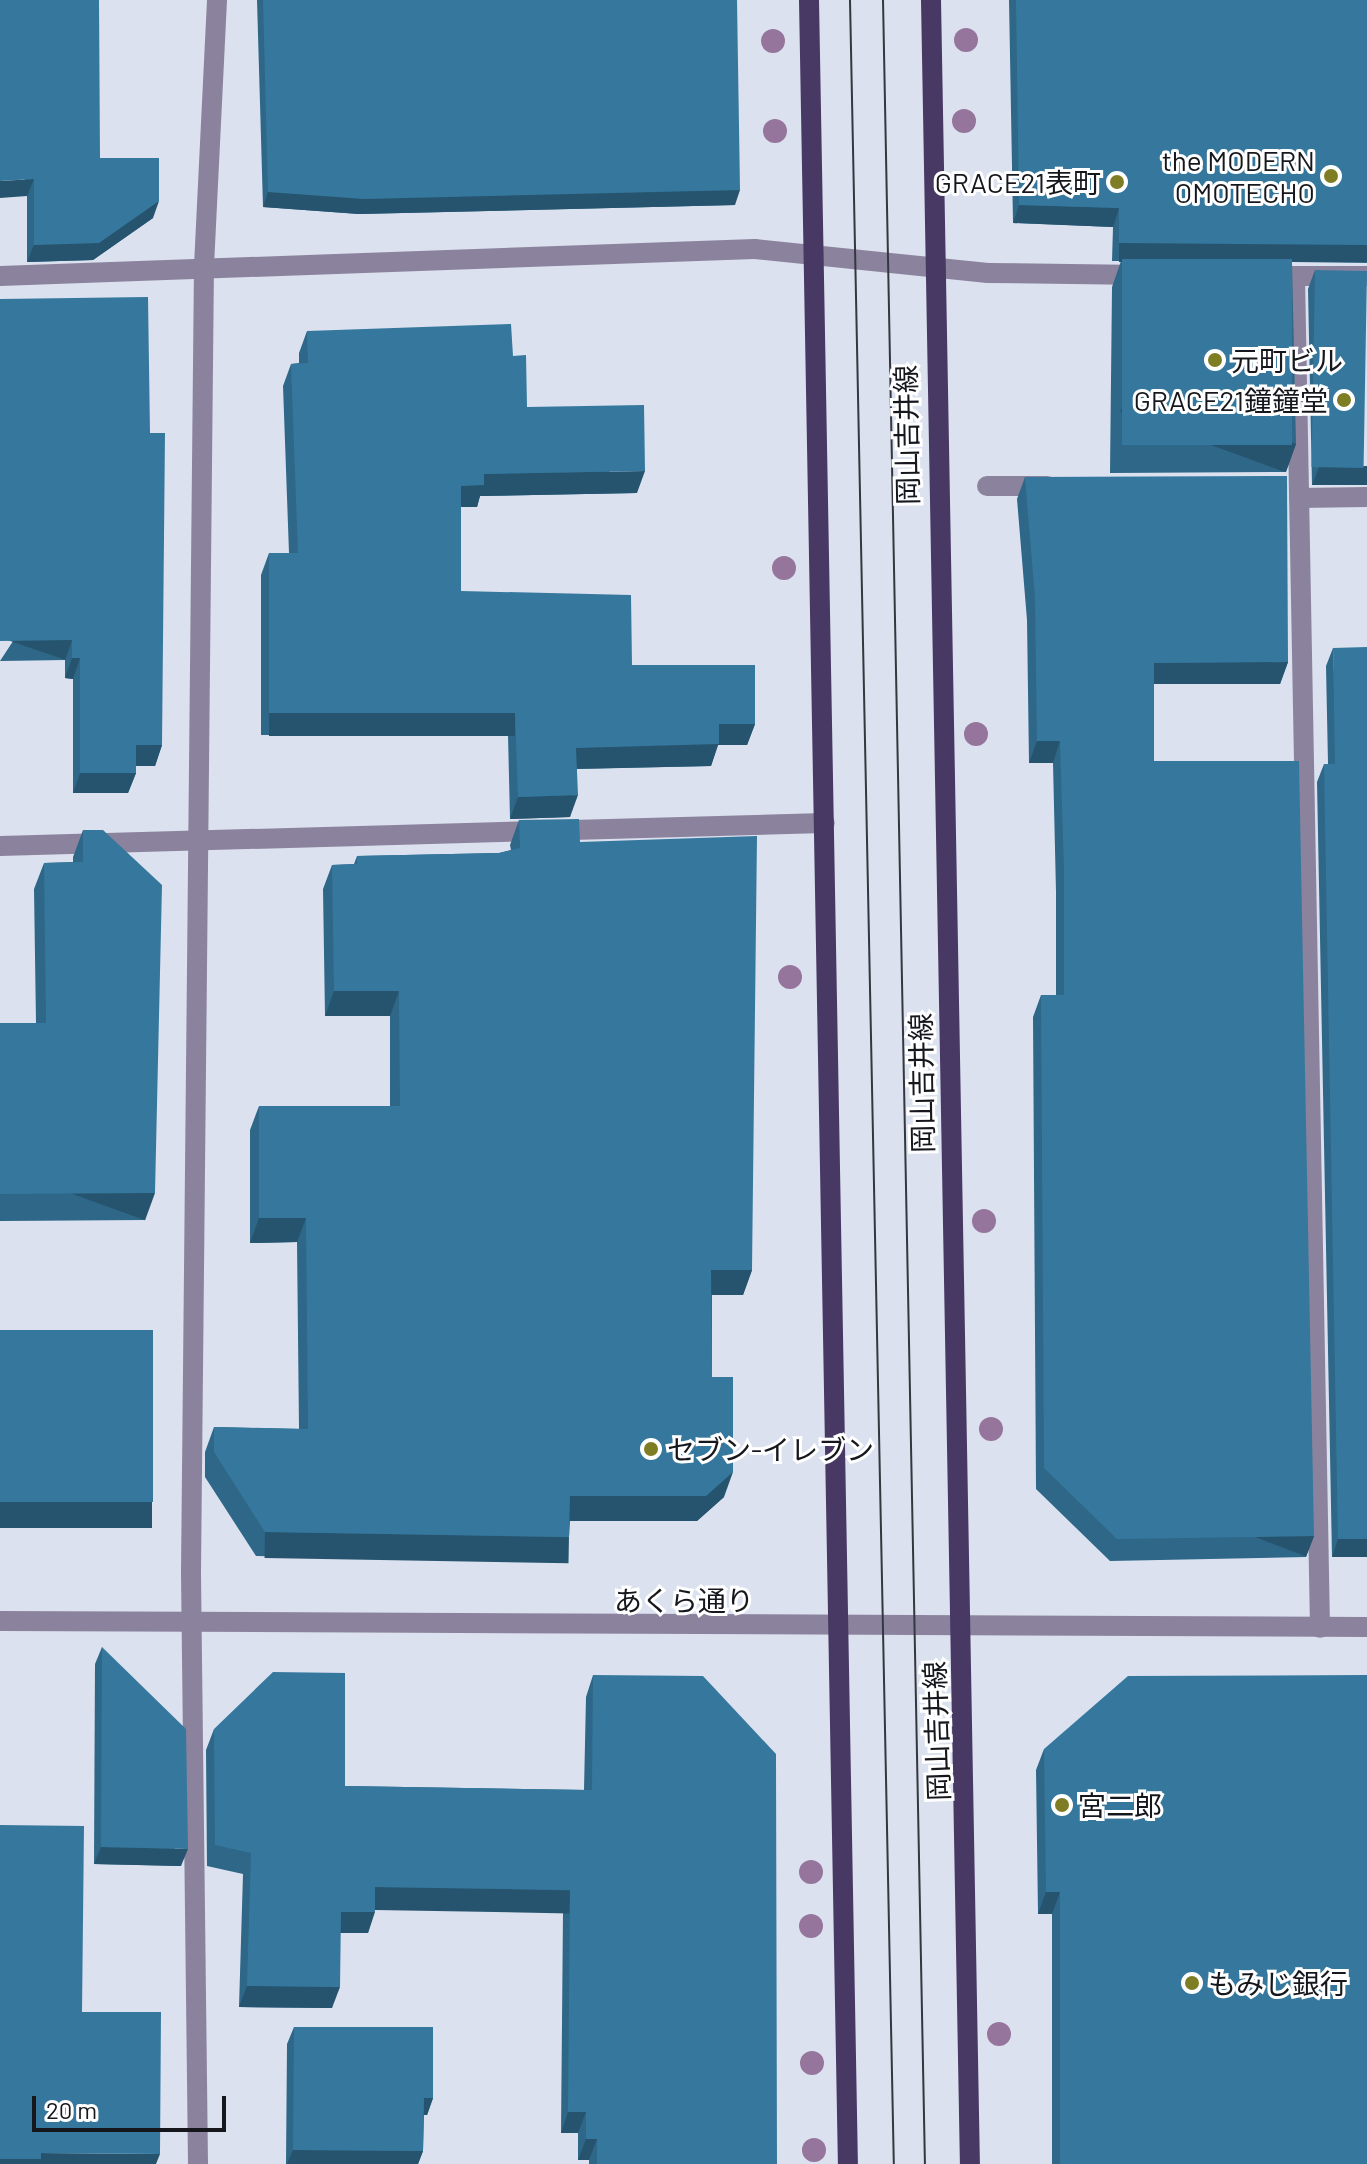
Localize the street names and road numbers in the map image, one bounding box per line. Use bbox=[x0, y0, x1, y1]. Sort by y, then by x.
street label: 岡山吉井線 bbox=[888, 365, 924, 505]
street label: 岡山吉井線 bbox=[903, 1013, 939, 1153]
street label: あくら通り bbox=[614, 1583, 754, 1617]
street label: 岡山吉井線 bbox=[917, 1660, 955, 1802]

